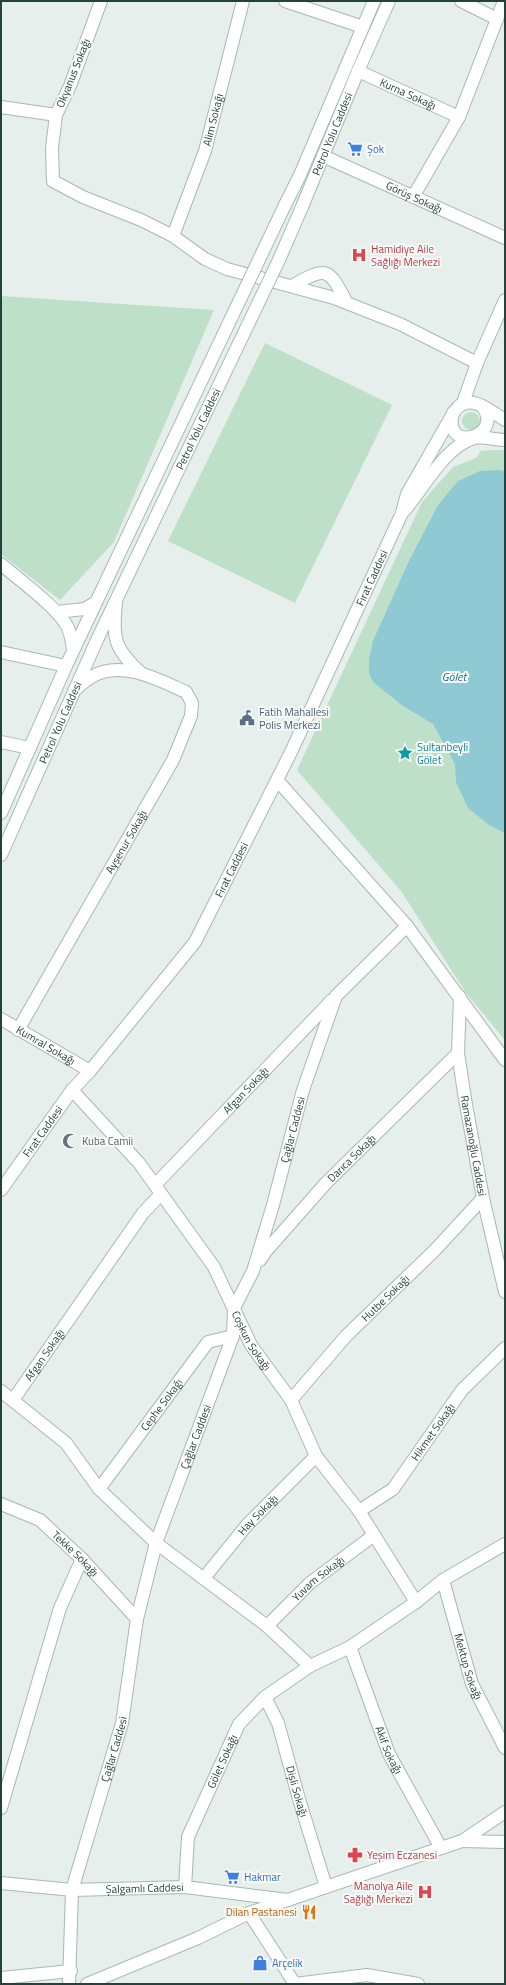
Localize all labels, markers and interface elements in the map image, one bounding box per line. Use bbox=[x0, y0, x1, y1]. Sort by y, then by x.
street label: Okyanus Sokağı bbox=[52, 36, 94, 110]
street label: Kurna Sokağı bbox=[377, 74, 439, 114]
street label: Petrol Yolu Caddesi bbox=[308, 90, 356, 178]
street label: Alim Sokağı bbox=[199, 92, 227, 148]
supermarket icon: Şok bbox=[346, 140, 364, 158]
place label: Şok bbox=[367, 141, 385, 157]
street label: Görüş Sokağı bbox=[383, 177, 445, 217]
place label: Hamidiye Aile Sağlığı Merkezi bbox=[371, 241, 440, 270]
hospital icon: Hamidiye Aile Sağlığı Merkezi bbox=[350, 246, 368, 264]
street label: Petrol Yolu Caddesi bbox=[172, 386, 224, 472]
street label: Fırat Caddesi bbox=[352, 547, 392, 608]
water label: Gölet bbox=[442, 667, 468, 686]
street label: Petrol Yolu Caddesi bbox=[35, 679, 85, 766]
place label: Fatih Mahallesi Polis Merkezi bbox=[259, 704, 329, 733]
public building icon: Fatih Mahallesi Polis Merkezi bbox=[238, 709, 256, 727]
place label: Sultanbeyli Gölet bbox=[417, 739, 468, 768]
place icon: Sultanbeyli Gölet bbox=[396, 744, 414, 762]
street label: Ayşenur Sokağı bbox=[101, 807, 151, 877]
street label: Fırat Caddesi bbox=[211, 840, 252, 900]
street label: Kumral Sokağı bbox=[13, 1022, 78, 1069]
street label: Afgan Sokağı bbox=[219, 1063, 272, 1118]
street label: Ramazanoğlu Caddesi bbox=[457, 1094, 490, 1197]
street label: Çağlar Caddesi bbox=[276, 1095, 309, 1165]
street label: Fırat Caddesi bbox=[19, 1102, 67, 1160]
street label: Darıca Sokağı bbox=[324, 1131, 379, 1186]
mosque icon: Kuba Camii bbox=[61, 1132, 79, 1150]
place label: Kuba Camii bbox=[82, 1133, 133, 1149]
street label: Hutbe Sokağı bbox=[358, 1271, 413, 1325]
street label: Coşkun Sokağı bbox=[228, 1308, 275, 1374]
street label: Afgan Sokağı bbox=[21, 1326, 68, 1384]
street label: Cephe Sokağı bbox=[137, 1375, 186, 1434]
street label: Hikmet Sokağı bbox=[407, 1400, 458, 1464]
street label: Çağlar Caddesi bbox=[176, 1402, 215, 1471]
street label: Hay Sokağı bbox=[234, 1491, 281, 1538]
street label: Tekke Sokağı bbox=[49, 1527, 102, 1580]
street label: Yuvam Sokağı bbox=[288, 1552, 348, 1605]
street label: Mektup Sokağı bbox=[450, 1631, 487, 1702]
street label: Çağlar Caddesi bbox=[97, 1715, 131, 1784]
street label: Akif Sokağı bbox=[371, 1724, 406, 1777]
street label: Gölet Sokağı bbox=[203, 1732, 241, 1791]
street label: Dişli Sokağı bbox=[282, 1764, 312, 1819]
pharmacy icon: Yeşim Eczanesi bbox=[346, 1846, 364, 1864]
place label: Yeşim Eczanesi bbox=[367, 1847, 437, 1863]
supermarket icon: Hakmar bbox=[223, 1868, 241, 1886]
place label: Hakmar bbox=[244, 1869, 281, 1885]
place label: Manolya Aile Sağlığı Merkezi bbox=[344, 1878, 413, 1907]
street label: Şalgamlı Caddesi bbox=[105, 1879, 184, 1897]
hospital icon: Manolya Aile Sağlığı Merkezi bbox=[416, 1883, 434, 1901]
restaurant icon: Dilan Pastanesi bbox=[300, 1903, 318, 1921]
place label: Dilan Pastanesi bbox=[226, 1904, 297, 1920]
shop icon: Arçelik bbox=[251, 1954, 269, 1972]
place label: Arçelik bbox=[272, 1955, 303, 1971]

